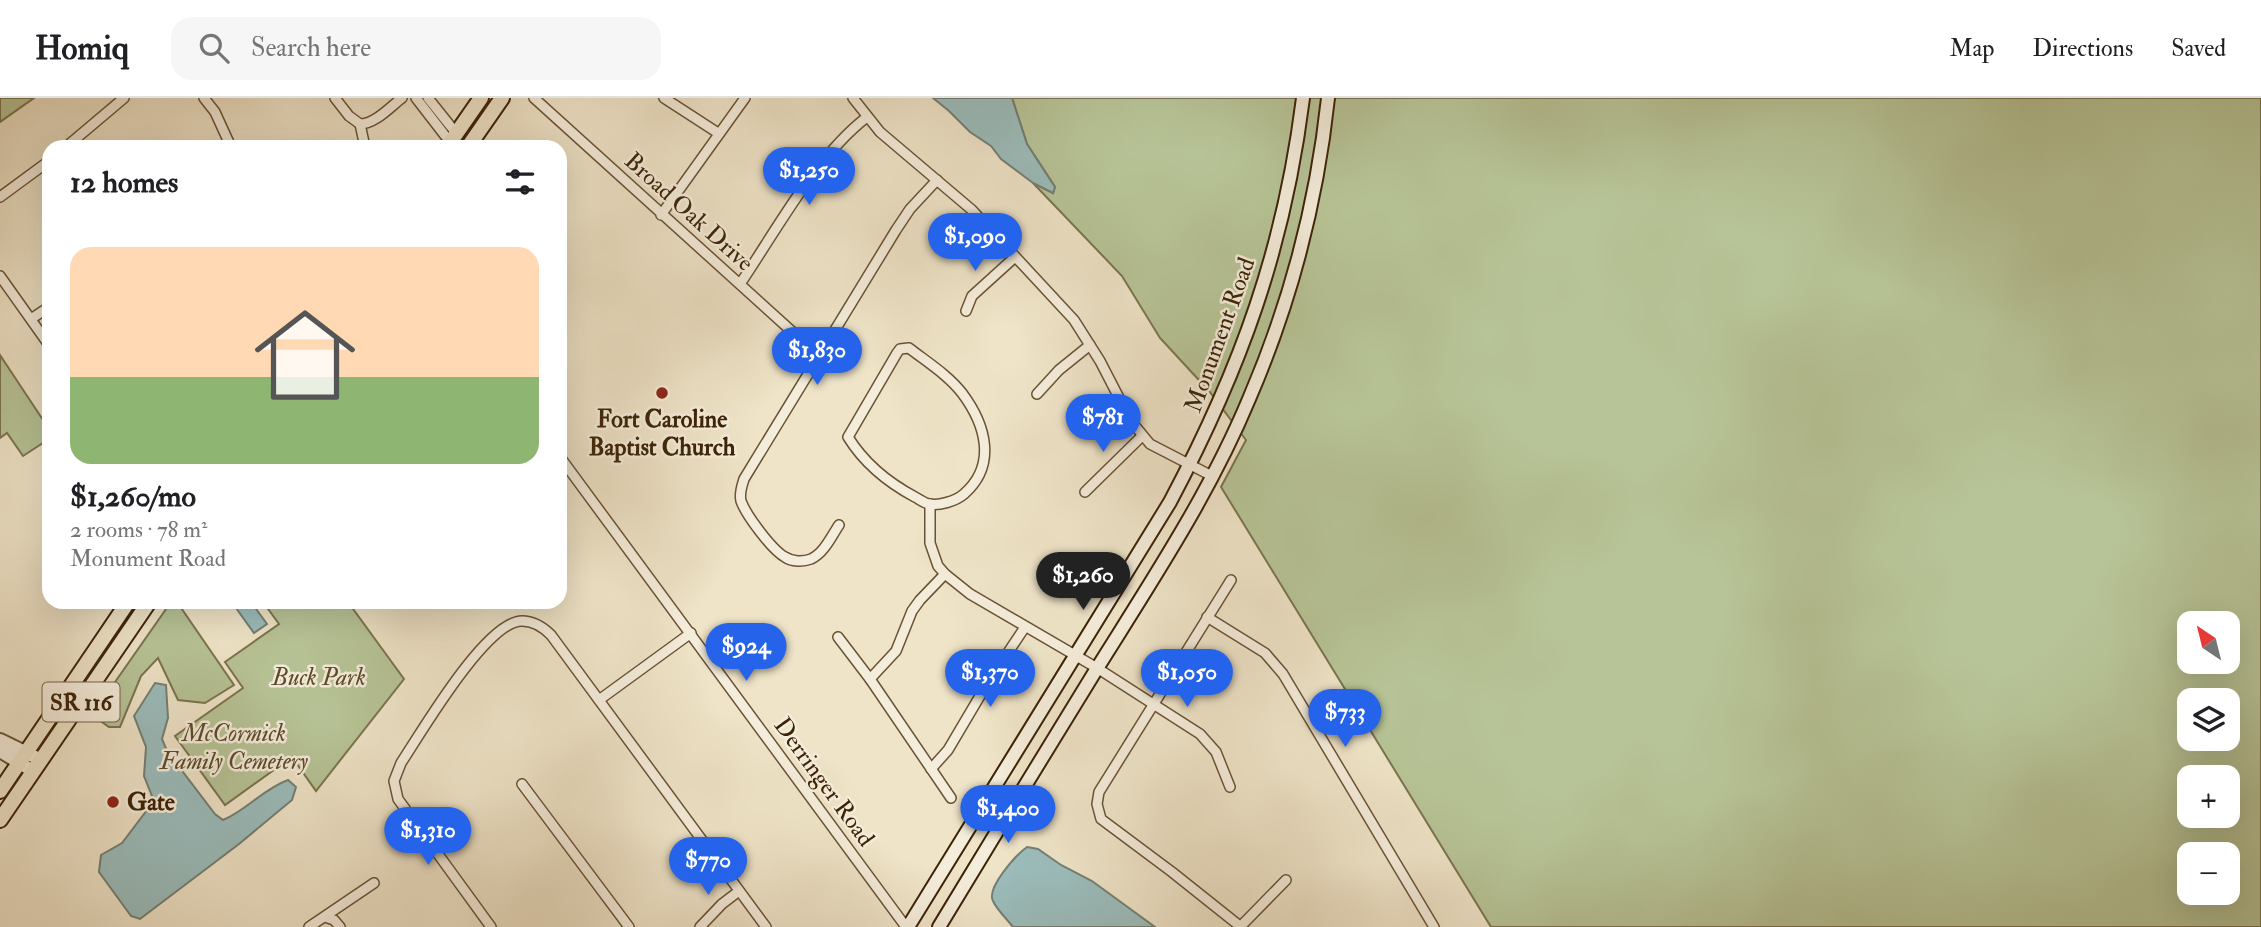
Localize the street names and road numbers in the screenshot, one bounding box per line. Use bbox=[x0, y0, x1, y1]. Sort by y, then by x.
street label: Broad Oak Drive bbox=[618, 146, 760, 278]
street label: Monument Road bbox=[1178, 253, 1262, 417]
road number: SR 116 bbox=[42, 682, 119, 722]
street label: Derringer Road bbox=[767, 711, 881, 853]

